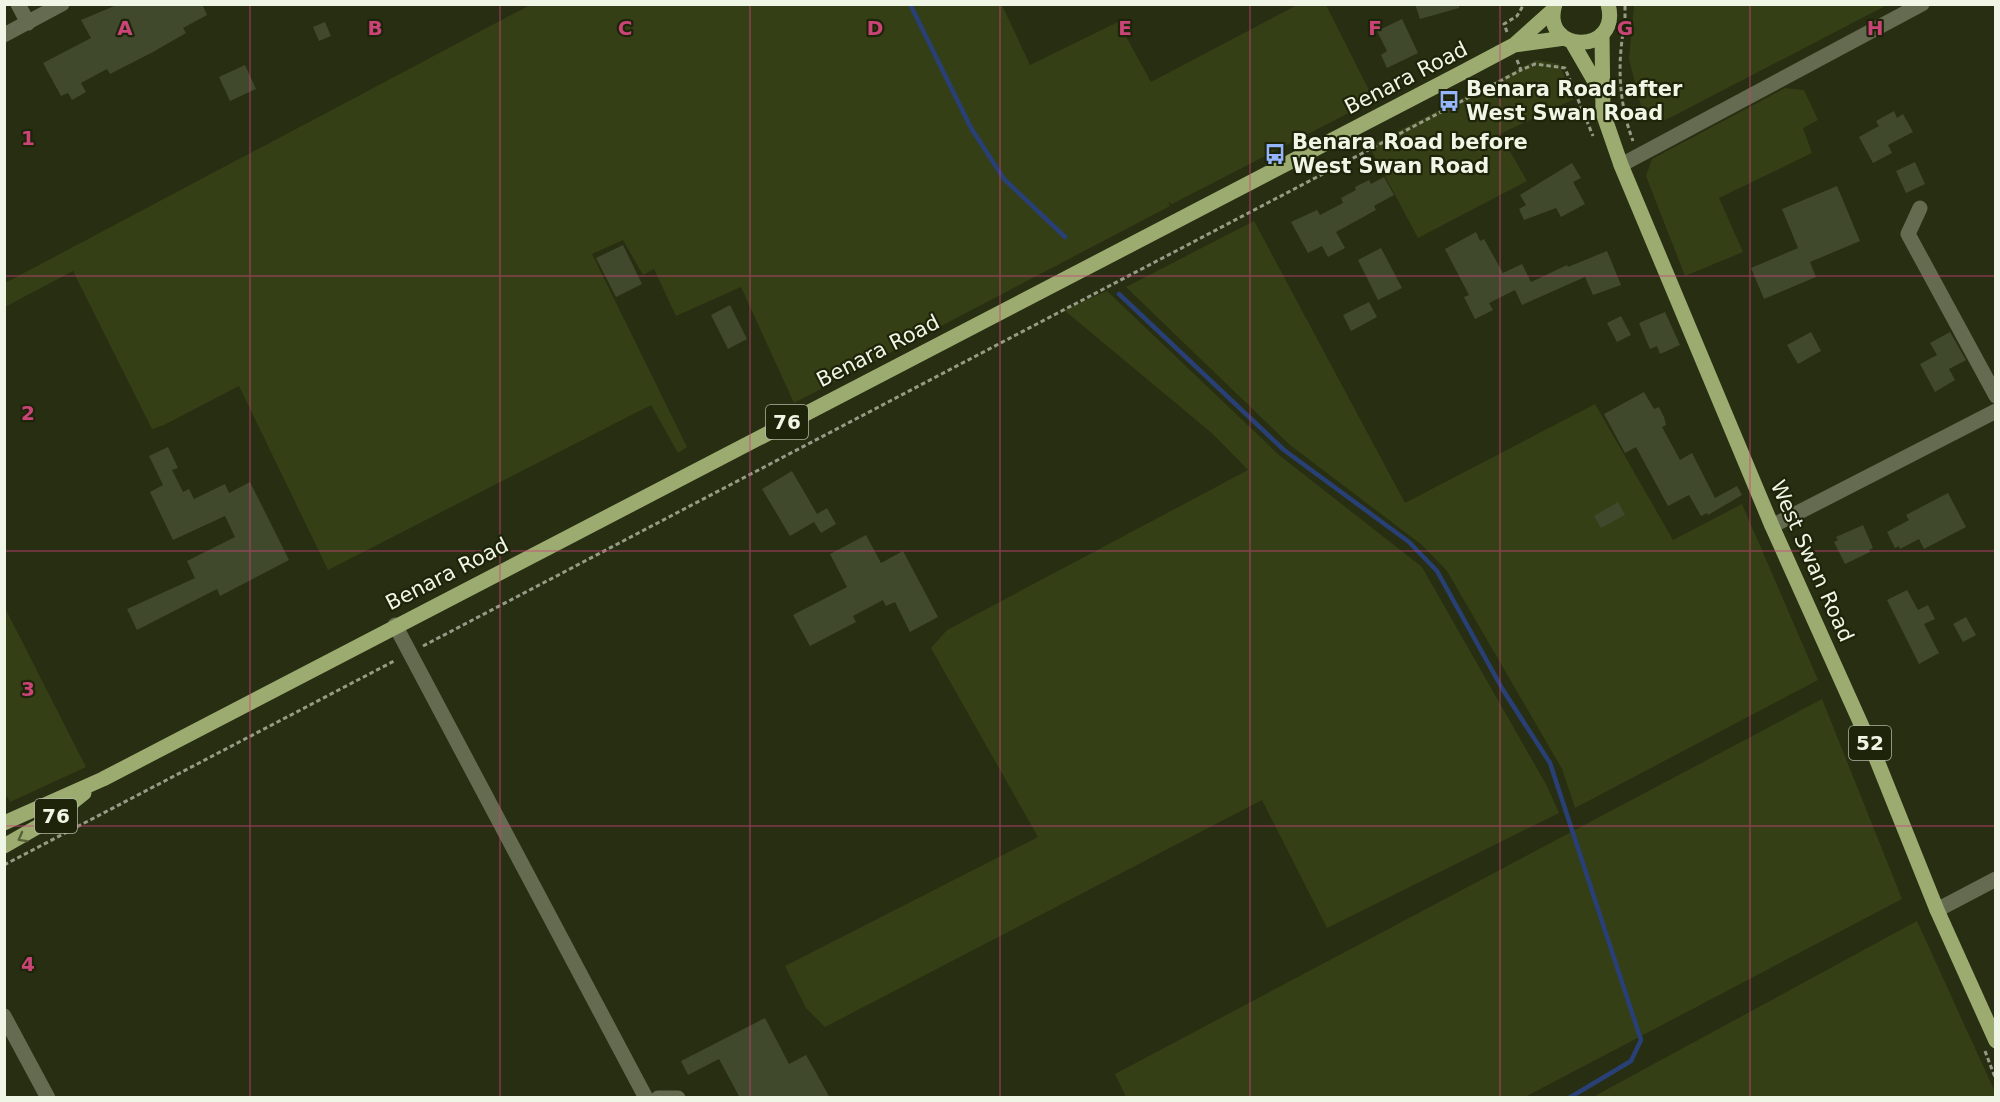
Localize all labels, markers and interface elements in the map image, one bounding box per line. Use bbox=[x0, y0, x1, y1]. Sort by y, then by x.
text: A bbox=[117, 16, 133, 40]
text: B bbox=[367, 16, 383, 40]
text: C bbox=[618, 16, 632, 40]
text: D bbox=[867, 16, 883, 40]
text: E bbox=[1118, 16, 1132, 40]
text: F bbox=[1368, 16, 1382, 40]
text: G bbox=[1617, 16, 1633, 40]
text: H bbox=[1867, 16, 1883, 40]
street label: Benara Road bbox=[1341, 37, 1471, 119]
place label: Benara Road after West Swan Road bbox=[1466, 77, 1683, 125]
bus stop icon: Benara Road after West Swan Road bbox=[1437, 89, 1461, 113]
text: 1 bbox=[21, 126, 35, 150]
place label: Benara Road before West Swan Road bbox=[1292, 130, 1528, 178]
bus stop icon: Benara Road before West Swan Road bbox=[1263, 142, 1287, 166]
street label: Benara Road bbox=[813, 310, 943, 392]
text: 2 bbox=[21, 401, 35, 425]
road number: 76 bbox=[766, 405, 808, 439]
street label: West Swan Road bbox=[1766, 476, 1858, 646]
street label: Benara Road bbox=[382, 533, 512, 615]
text: 3 bbox=[21, 677, 35, 701]
road number: 52 bbox=[1849, 726, 1891, 760]
road number: 76 bbox=[35, 799, 77, 833]
one-way arrow bbox=[18, 830, 28, 842]
text: 4 bbox=[21, 952, 35, 976]

